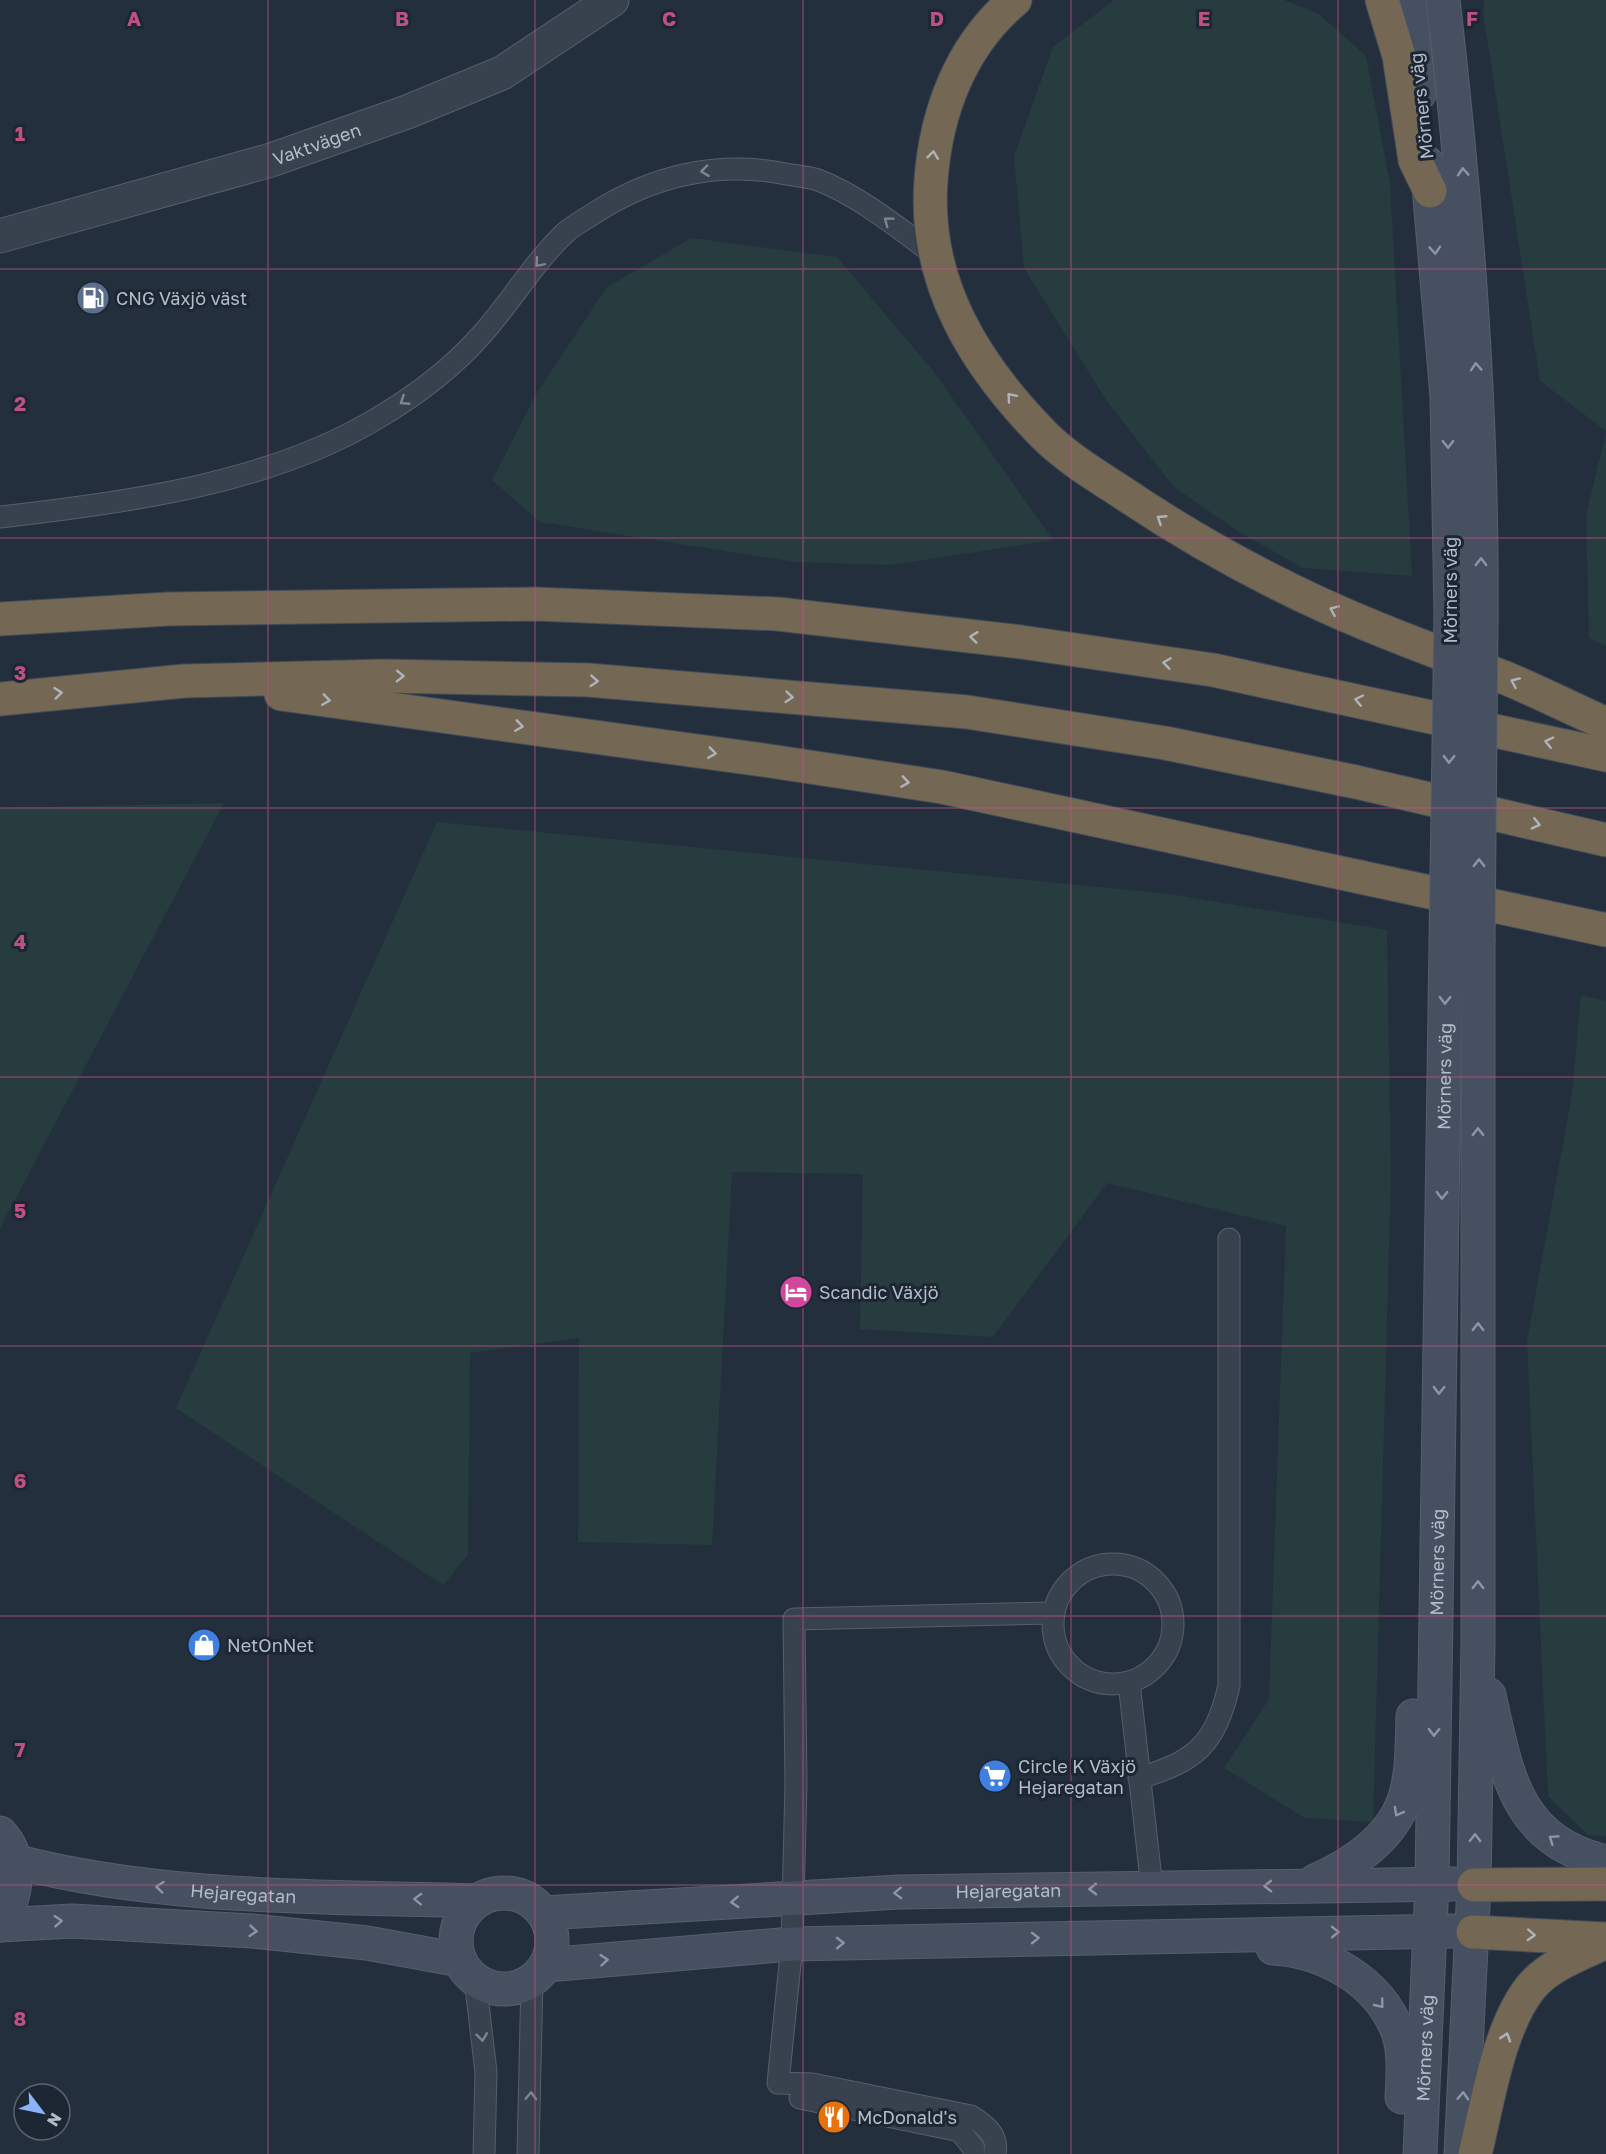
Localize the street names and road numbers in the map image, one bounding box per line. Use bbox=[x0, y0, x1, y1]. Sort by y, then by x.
street label: Mörners väg bbox=[1404, 52, 1438, 160]
street label: Vaktvägen bbox=[270, 118, 364, 169]
street label: Mörners väg bbox=[1439, 537, 1461, 643]
street label: Mörners väg bbox=[1432, 1023, 1456, 1130]
street label: Mörners väg bbox=[1425, 1509, 1449, 1616]
street label: Hejaregatan bbox=[190, 1879, 297, 1907]
street label: Hejaregatan bbox=[955, 1879, 1062, 1902]
street label: Mörners väg bbox=[1411, 1994, 1438, 2102]

